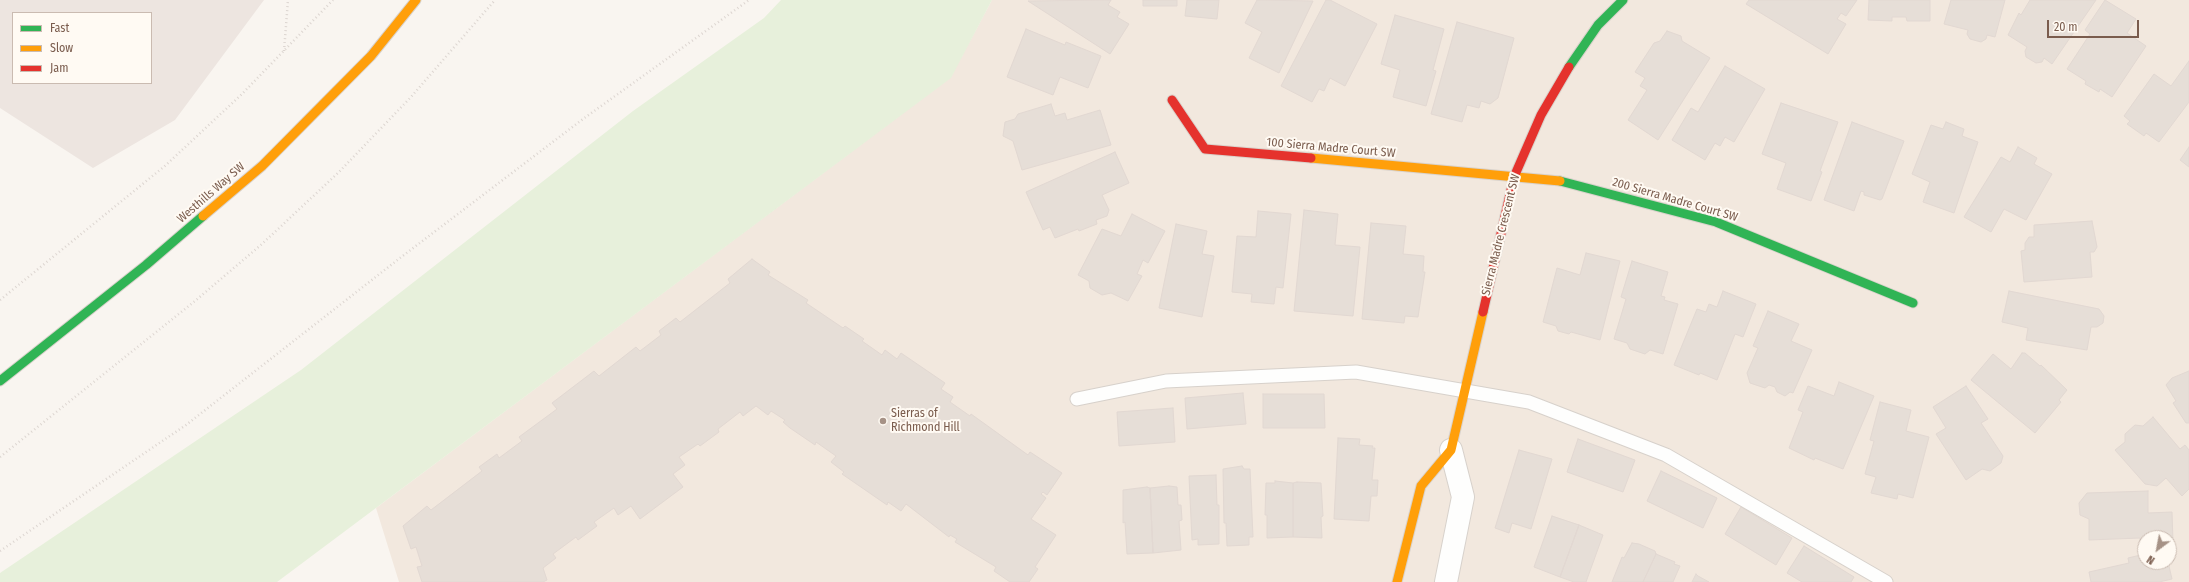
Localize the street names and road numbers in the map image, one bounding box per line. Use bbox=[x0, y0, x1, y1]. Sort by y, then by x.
street label: 100 Sierra Madre Court SW bbox=[1266, 135, 1396, 161]
street label: Westhills Way SW bbox=[174, 160, 248, 226]
street label: Sierra Madre Crescent SW bbox=[1479, 173, 1523, 297]
street label: 200 Sierra Madre Court SW bbox=[1611, 175, 1739, 225]

